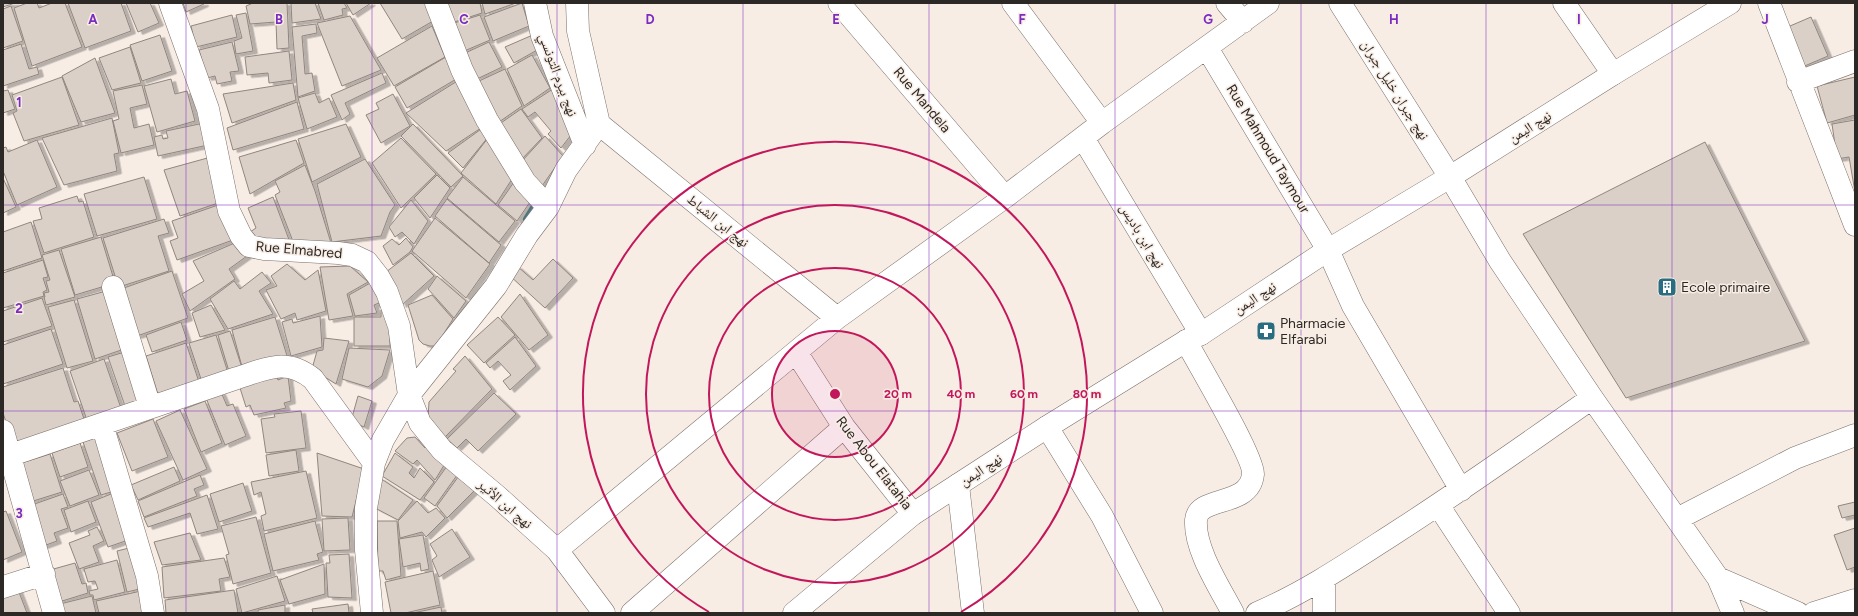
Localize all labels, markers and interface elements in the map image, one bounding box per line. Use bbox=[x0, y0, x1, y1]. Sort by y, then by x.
text: A bbox=[88, 12, 98, 27]
text: B bbox=[275, 12, 283, 27]
text: C bbox=[459, 12, 469, 27]
text: D bbox=[645, 12, 655, 27]
text: E bbox=[832, 12, 840, 27]
text: F bbox=[1018, 12, 1026, 27]
text: G bbox=[1203, 12, 1213, 27]
text: H bbox=[1389, 12, 1399, 27]
text: I bbox=[1577, 12, 1581, 27]
text: J bbox=[1761, 12, 1769, 27]
street label: نهج بيرم التونسي bbox=[533, 31, 581, 120]
street label: نهج جبران خليل جبران bbox=[1356, 37, 1433, 144]
street label: Rue Mandela bbox=[890, 64, 954, 136]
street label: Rue Mahmoud Taymour bbox=[1223, 81, 1313, 217]
text: 1 bbox=[16, 95, 22, 110]
street label: نهج اليمن bbox=[1505, 107, 1555, 148]
street label: نهج ابن الشباط bbox=[683, 191, 753, 252]
street label: نهج ابن باديس bbox=[1115, 200, 1168, 272]
street label: Rue Elmabred bbox=[255, 238, 343, 262]
building icon: Ecole primaire bbox=[1656, 276, 1678, 298]
street label: نهج اليمن bbox=[1231, 278, 1280, 319]
place label: Ecole primaire bbox=[1681, 279, 1770, 296]
text: 2 bbox=[15, 301, 23, 316]
place label: Pharmacie Elfarabi bbox=[1280, 315, 1346, 348]
pharmacy icon: Pharmacie Elfarabi bbox=[1255, 320, 1277, 342]
centre of rings bbox=[828, 387, 842, 401]
text: 20 m bbox=[884, 387, 912, 401]
text: 40 m bbox=[947, 387, 975, 401]
text: 60 m bbox=[1010, 387, 1038, 401]
text: 80 m bbox=[1073, 387, 1101, 401]
street label: Rue Abou Elatahia bbox=[832, 413, 916, 513]
street label: نهج اليمن bbox=[957, 450, 1006, 491]
street label: نهج ابن الأثير bbox=[473, 475, 536, 533]
text: 3 bbox=[15, 506, 23, 521]

